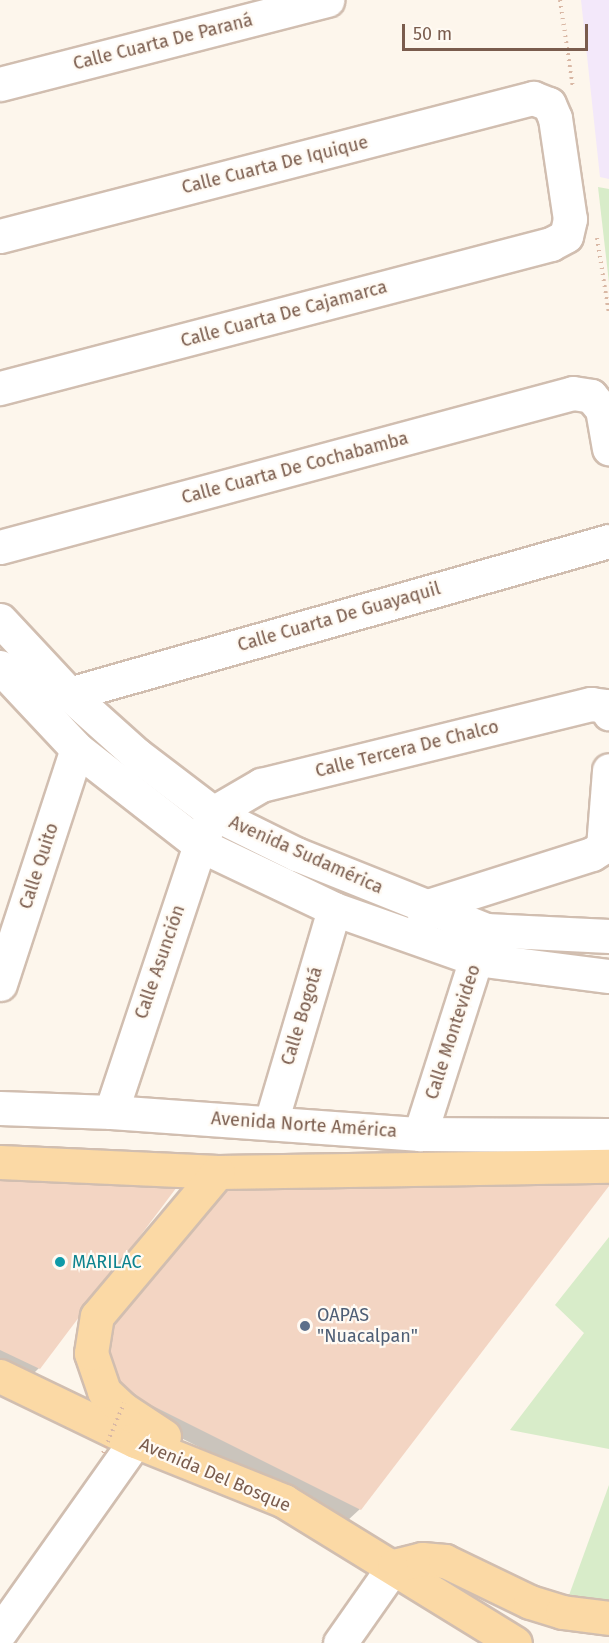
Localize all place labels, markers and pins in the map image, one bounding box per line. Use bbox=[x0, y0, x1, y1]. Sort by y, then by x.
place label: MARILAC bbox=[72, 1251, 142, 1273]
marker: MARILAC bbox=[53, 1255, 67, 1269]
place label: OAPAS "Nuacalpan" bbox=[317, 1305, 418, 1348]
marker: OAPAS "Nuacalpan" bbox=[298, 1319, 312, 1333]

